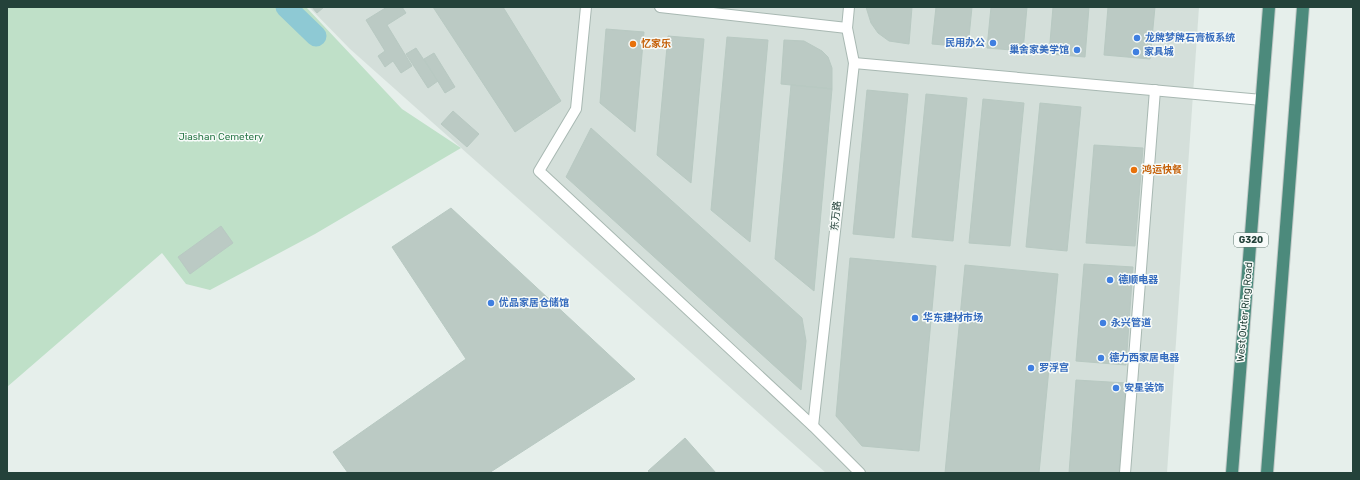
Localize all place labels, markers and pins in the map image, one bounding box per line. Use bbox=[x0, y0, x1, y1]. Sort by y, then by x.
place label: 龙牌梦牌石膏板系统 bbox=[1145, 31, 1235, 44]
marker: 龙牌梦牌石膏板系统 bbox=[1132, 33, 1142, 43]
place label: 民用办公 bbox=[945, 37, 985, 49]
place label: 忆家乐 bbox=[641, 38, 671, 50]
marker: 民用办公 bbox=[988, 38, 998, 48]
marker: 忆家乐 bbox=[628, 39, 638, 49]
place label: 巢舍家美学馆 bbox=[1009, 44, 1069, 56]
marker: 巢舍家美学馆 bbox=[1072, 45, 1082, 55]
place label: 家具城 bbox=[1144, 45, 1174, 58]
marker: 家具城 bbox=[1131, 47, 1141, 57]
place label: 鸿运快餐 bbox=[1142, 164, 1182, 176]
marker: 鸿运快餐 bbox=[1129, 165, 1139, 175]
place label: 德顺电器 bbox=[1118, 273, 1159, 286]
marker: 德顺电器 bbox=[1105, 275, 1115, 285]
place label: 优品家居仓储馆 bbox=[499, 296, 569, 309]
marker: 优品家居仓储馆 bbox=[486, 298, 496, 308]
place label: 华东建材市场 bbox=[923, 311, 983, 324]
marker: 华东建材市场 bbox=[910, 313, 920, 323]
place label: 永兴管道 bbox=[1111, 317, 1151, 329]
marker: 永兴管道 bbox=[1098, 318, 1108, 328]
place label: 德力西家居电器 bbox=[1109, 351, 1180, 364]
marker: 德力西家居电器 bbox=[1096, 353, 1106, 363]
place label: 罗浮宫 bbox=[1039, 362, 1069, 374]
marker: 罗浮宫 bbox=[1026, 363, 1036, 373]
place label: 安星装饰 bbox=[1124, 382, 1164, 394]
marker: 安星装饰 bbox=[1111, 383, 1121, 393]

